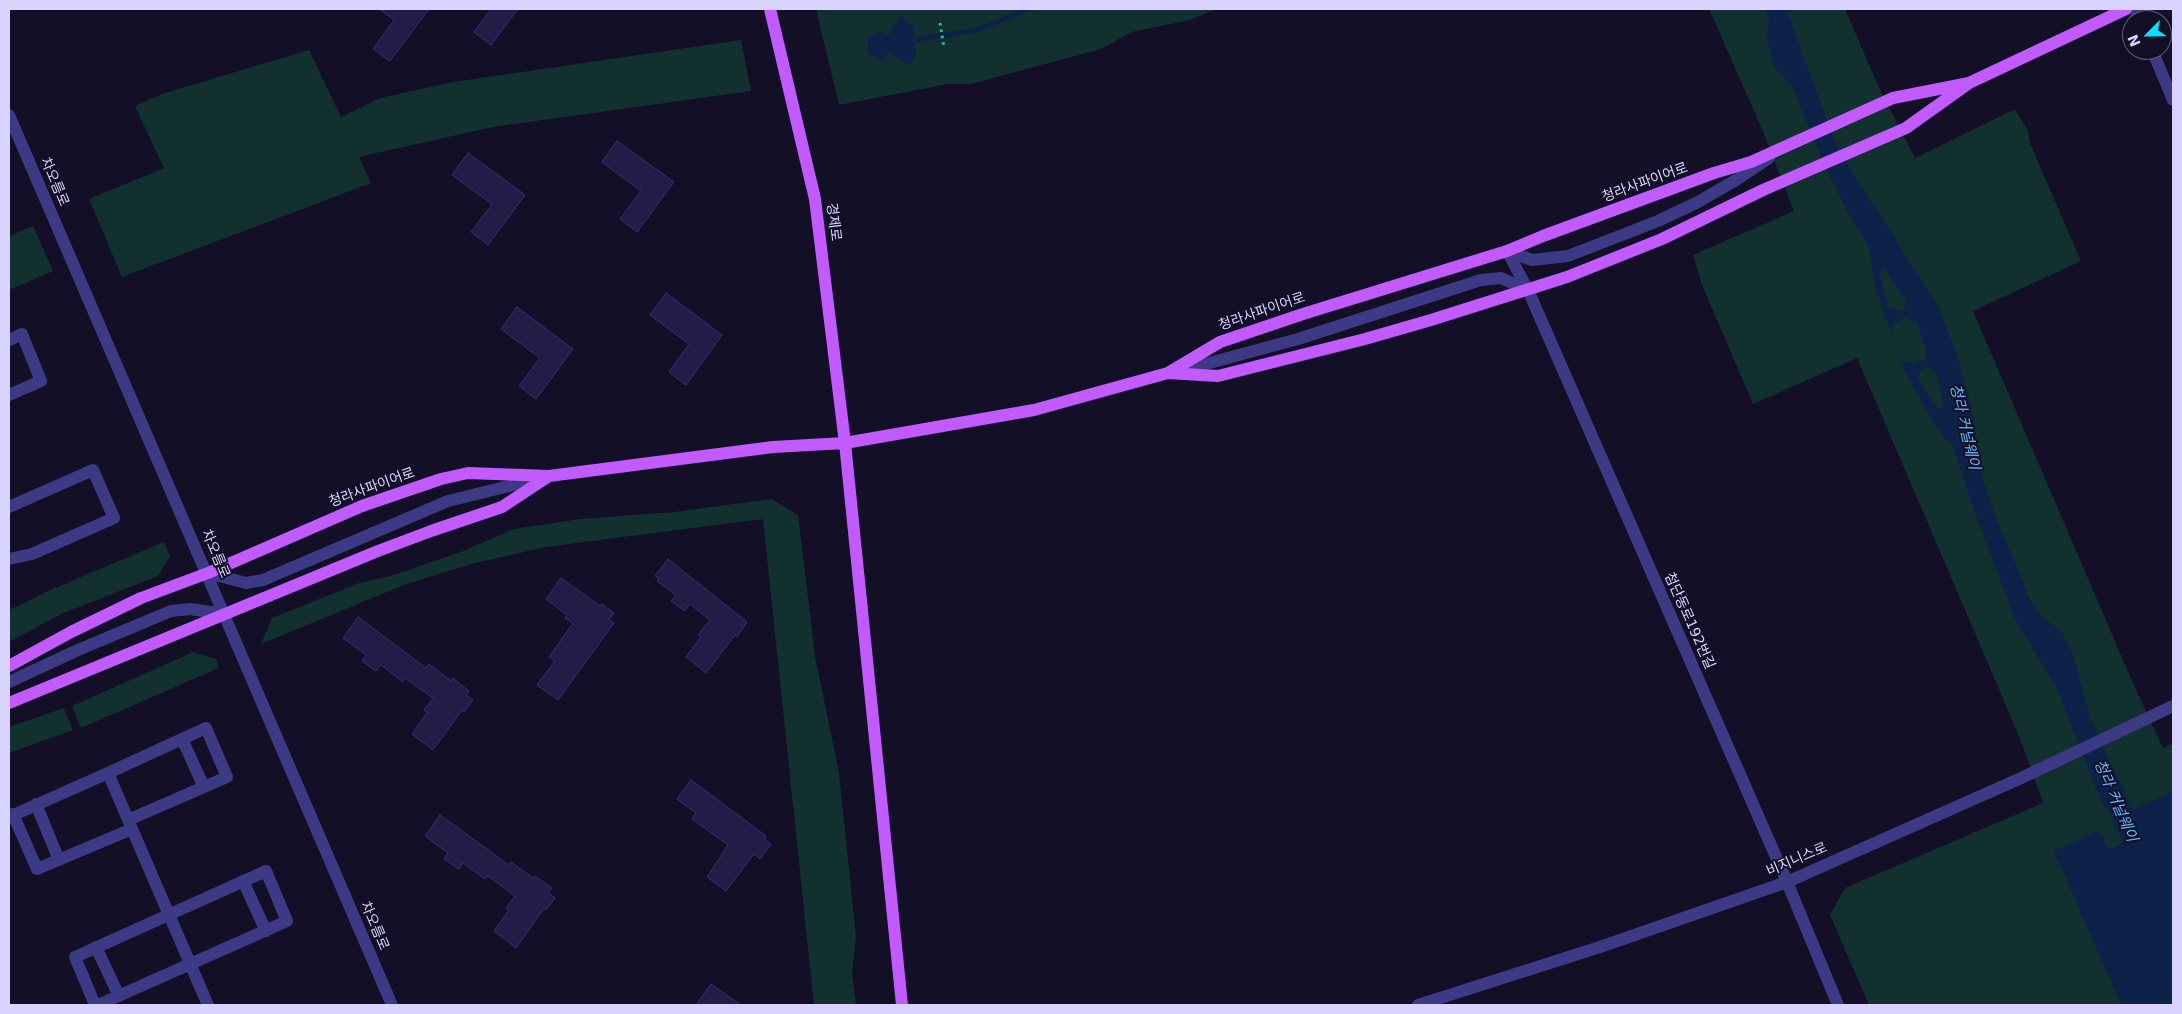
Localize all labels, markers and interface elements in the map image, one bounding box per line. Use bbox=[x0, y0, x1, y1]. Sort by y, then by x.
north arrow bbox=[2122, 10, 2172, 60]
text: N bbox=[2124, 32, 2144, 49]
street label: 차오름로 bbox=[36, 155, 72, 209]
street label: 청라사파이어로 bbox=[1600, 160, 1690, 206]
street label: 경제로 bbox=[822, 202, 844, 242]
street label: 청라사파이어로 bbox=[1217, 289, 1307, 335]
water label: 청라 커널웨이 bbox=[1945, 382, 1983, 472]
street label: 청라사파이어로 bbox=[327, 465, 417, 511]
street label: 차오름로 bbox=[197, 527, 233, 581]
street label: 첨단동로192번길 bbox=[1660, 570, 1718, 672]
water label: 청라 커널웨이 bbox=[2090, 757, 2140, 845]
street label: 비지니스로 bbox=[1764, 840, 1830, 880]
street label: 차오름로 bbox=[356, 899, 392, 953]

